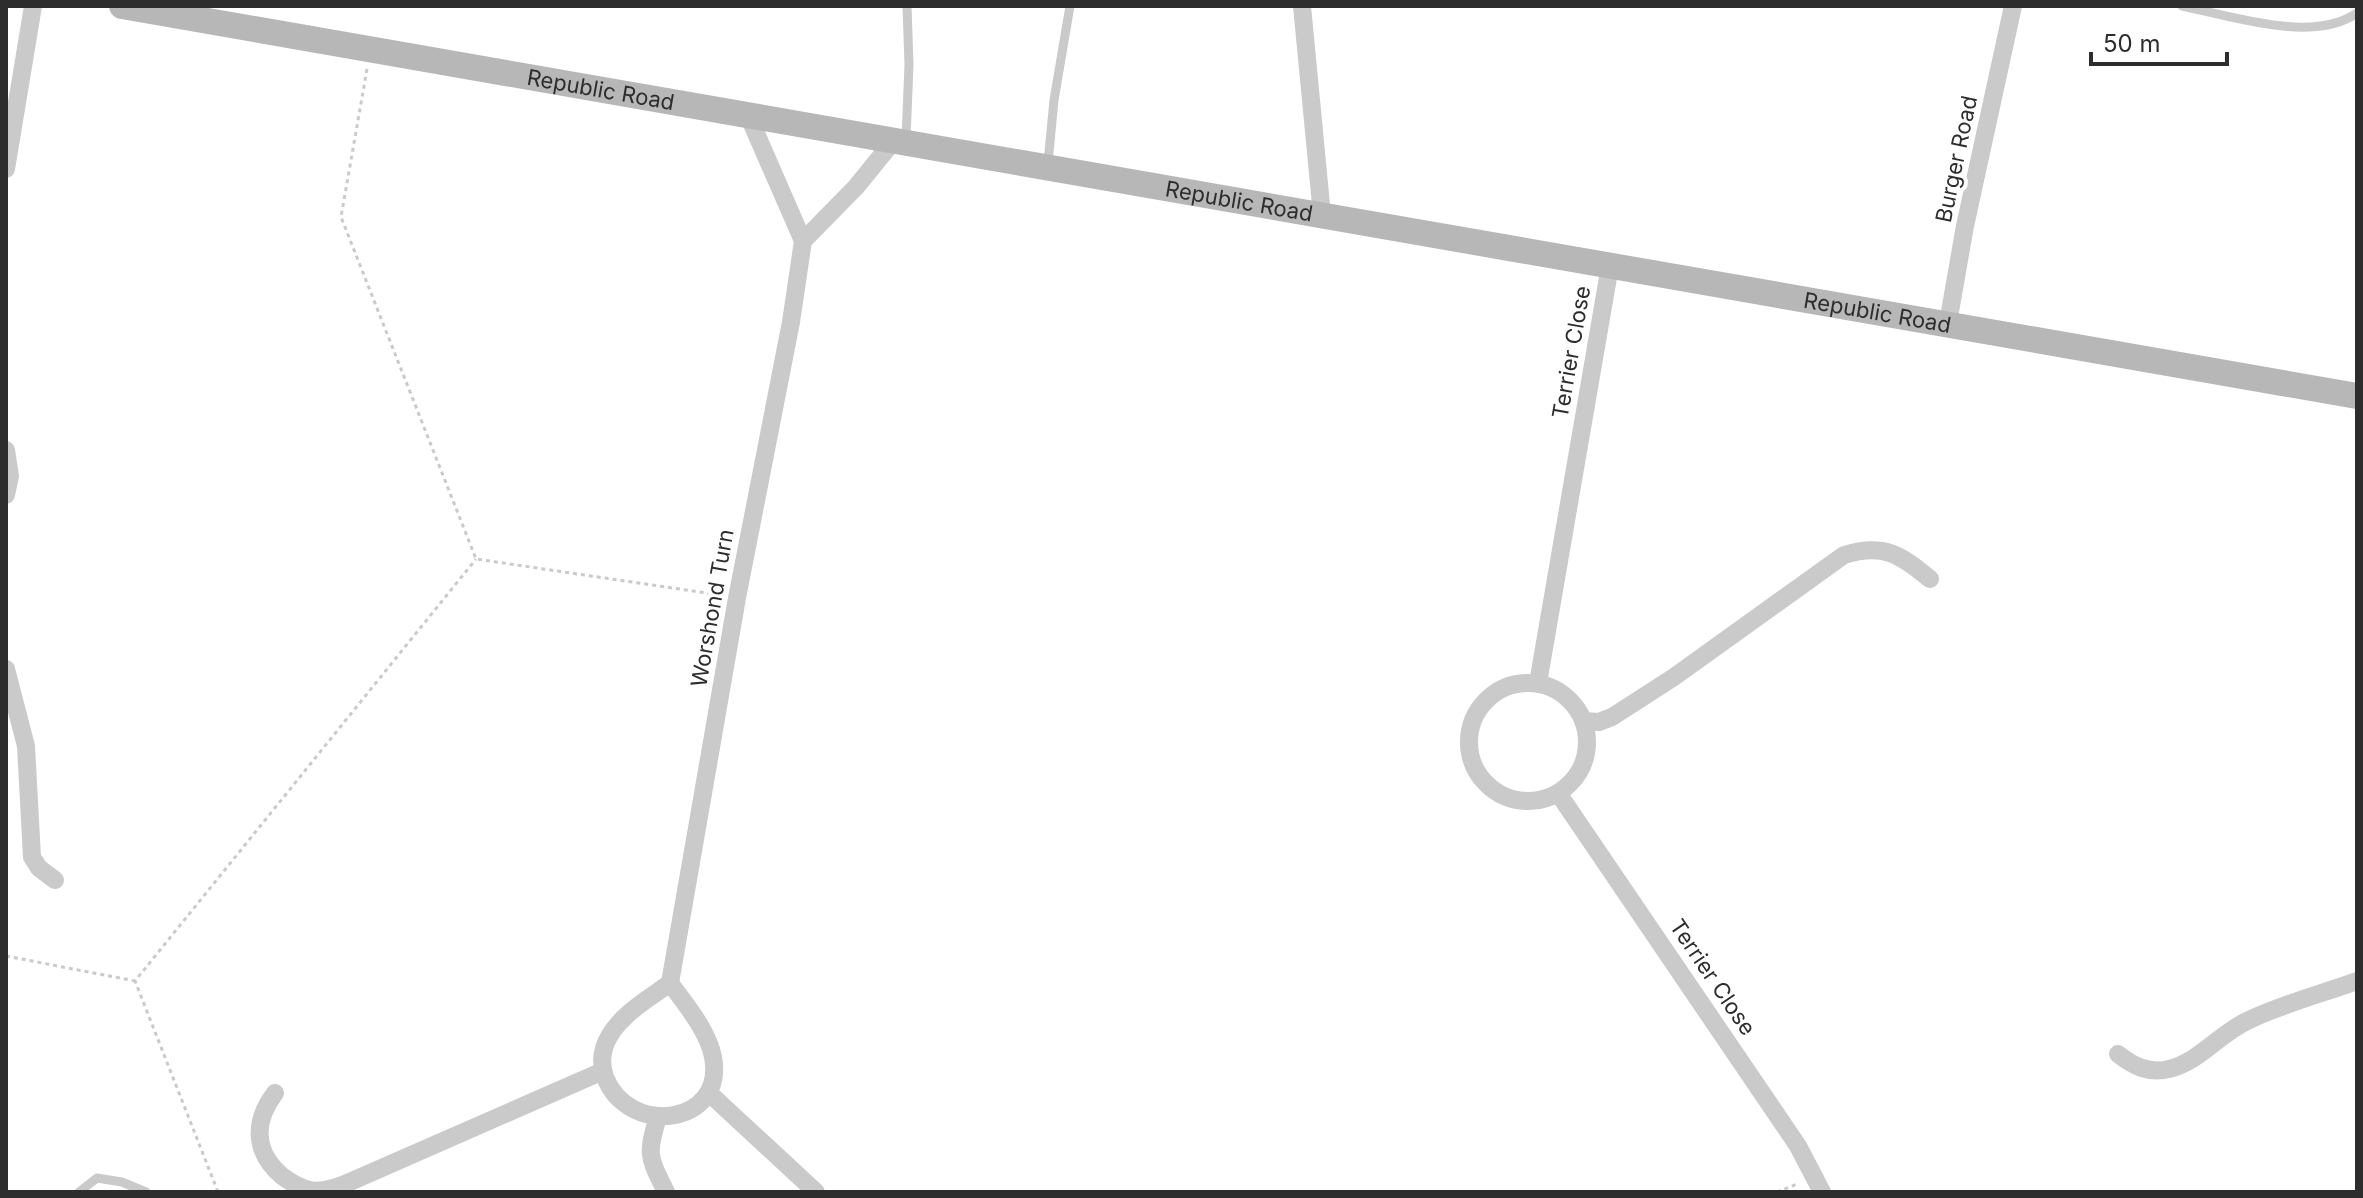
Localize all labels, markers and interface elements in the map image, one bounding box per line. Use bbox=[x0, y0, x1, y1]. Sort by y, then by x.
scale bar bbox=[2091, 16, 2227, 66]
text: 50 m bbox=[2103, 29, 2161, 58]
street label: Republic Road bbox=[525, 64, 676, 115]
street label: Burger Road bbox=[1930, 93, 1982, 225]
street label: Republic Road bbox=[1163, 175, 1315, 227]
street label: Terrier Close bbox=[1547, 284, 1595, 420]
street label: Republic Road bbox=[1802, 287, 1953, 338]
street label: Worshond Turn bbox=[685, 527, 739, 689]
street label: Terrier Close bbox=[1665, 914, 1761, 1040]

